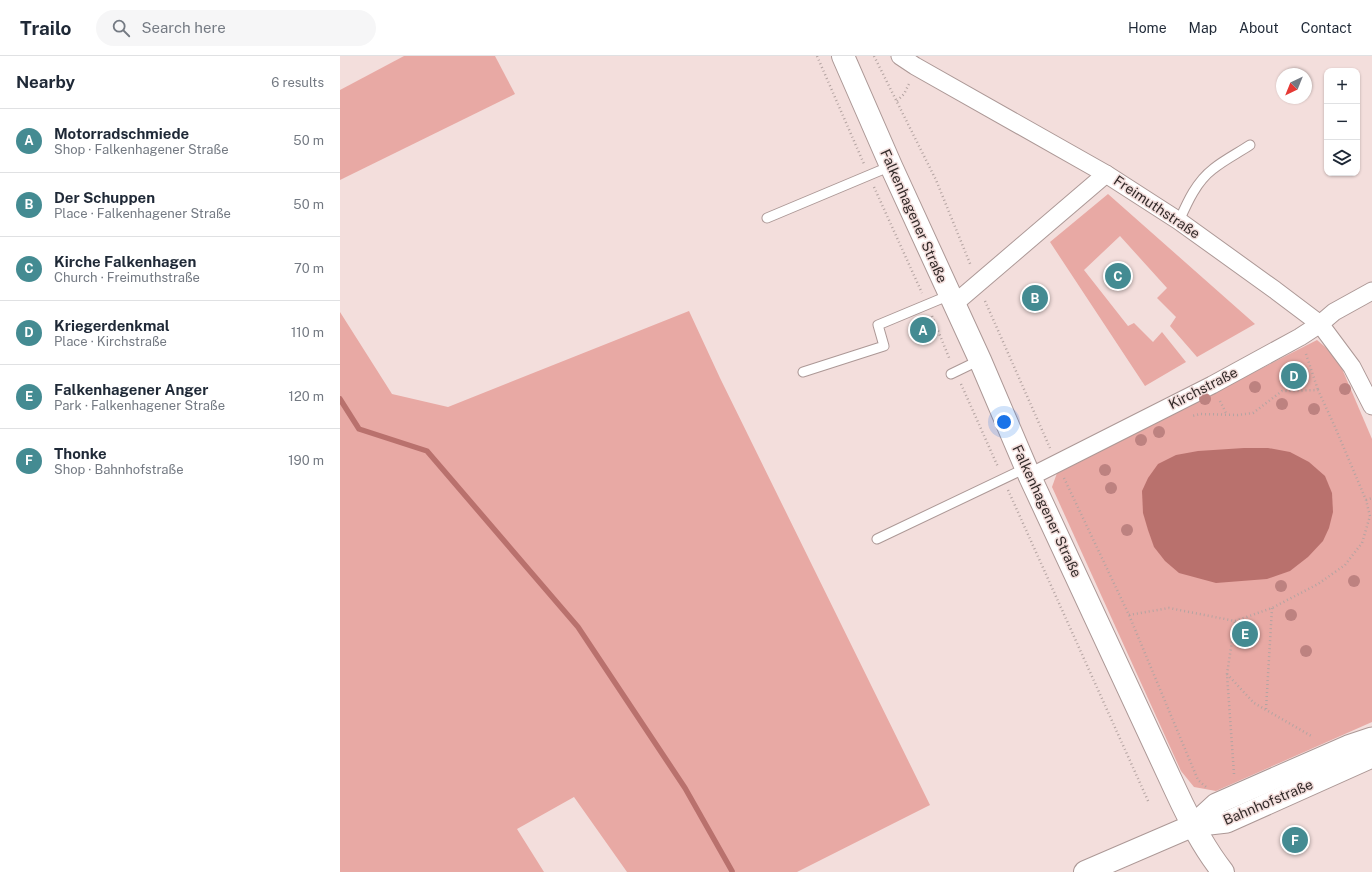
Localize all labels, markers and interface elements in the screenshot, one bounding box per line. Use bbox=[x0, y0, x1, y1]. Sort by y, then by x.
search box bbox=[96, 10, 376, 46]
text: Trailo bbox=[20, 17, 72, 39]
icon: search bbox=[110, 17, 132, 39]
text: Search here bbox=[142, 19, 226, 36]
text: Home bbox=[1128, 20, 1167, 36]
text: Map bbox=[1189, 20, 1217, 36]
text: About bbox=[1239, 20, 1279, 36]
text: Contact bbox=[1301, 20, 1352, 36]
north arrow bbox=[1276, 68, 1312, 104]
map controls bbox=[1324, 68, 1360, 176]
button: + bbox=[1324, 68, 1360, 104]
text: Nearby bbox=[16, 72, 75, 92]
text: 6 results bbox=[271, 75, 324, 90]
button: − bbox=[1324, 104, 1360, 140]
text: Motorradschmiede bbox=[54, 125, 189, 142]
text: A bbox=[24, 133, 34, 148]
text: 50 m bbox=[293, 133, 324, 148]
button: layers bbox=[1324, 140, 1360, 176]
text: Shop · Falkenhagener Straße bbox=[54, 142, 229, 157]
street label: Falkenhagener Straße bbox=[877, 147, 951, 285]
street label: Freimuthstraße bbox=[1111, 172, 1203, 242]
text: Der Schuppen bbox=[54, 189, 155, 206]
text: B bbox=[25, 197, 33, 212]
text: 50 m bbox=[293, 197, 324, 212]
text: Place · Falkenhagener Straße bbox=[54, 206, 231, 221]
text: Kirche Falkenhagen bbox=[54, 253, 196, 270]
text: C bbox=[24, 261, 34, 276]
text: 70 m bbox=[294, 261, 324, 276]
pin: C bbox=[1105, 261, 1131, 291]
text: Church · Freimuthstraße bbox=[54, 270, 200, 285]
pin: B bbox=[1022, 283, 1048, 313]
pin: A bbox=[910, 315, 936, 345]
text: Kriegerdenkmal bbox=[54, 317, 170, 334]
text: D bbox=[24, 325, 34, 340]
text: 110 m bbox=[291, 325, 324, 340]
text: Place · Kirchstraße bbox=[54, 334, 167, 349]
pin: D bbox=[1281, 361, 1307, 391]
street label: Kirchstraße bbox=[1166, 364, 1240, 412]
text: Falkenhagener Anger bbox=[54, 381, 208, 398]
text: E bbox=[25, 389, 33, 404]
text: 120 m bbox=[289, 389, 324, 404]
text: Park · Falkenhagener Straße bbox=[54, 398, 225, 413]
your location bbox=[994, 412, 1014, 432]
street label: Falkenhagener Straße bbox=[1009, 442, 1085, 580]
text: Thonke bbox=[54, 445, 107, 462]
text: F bbox=[25, 453, 33, 468]
text: 190 m bbox=[288, 453, 324, 468]
text: Shop · Bahnhofstraße bbox=[54, 462, 184, 477]
pin: E bbox=[1232, 619, 1258, 649]
street label: Bahnhofstraße bbox=[1221, 776, 1315, 828]
pin: F bbox=[1282, 825, 1308, 855]

